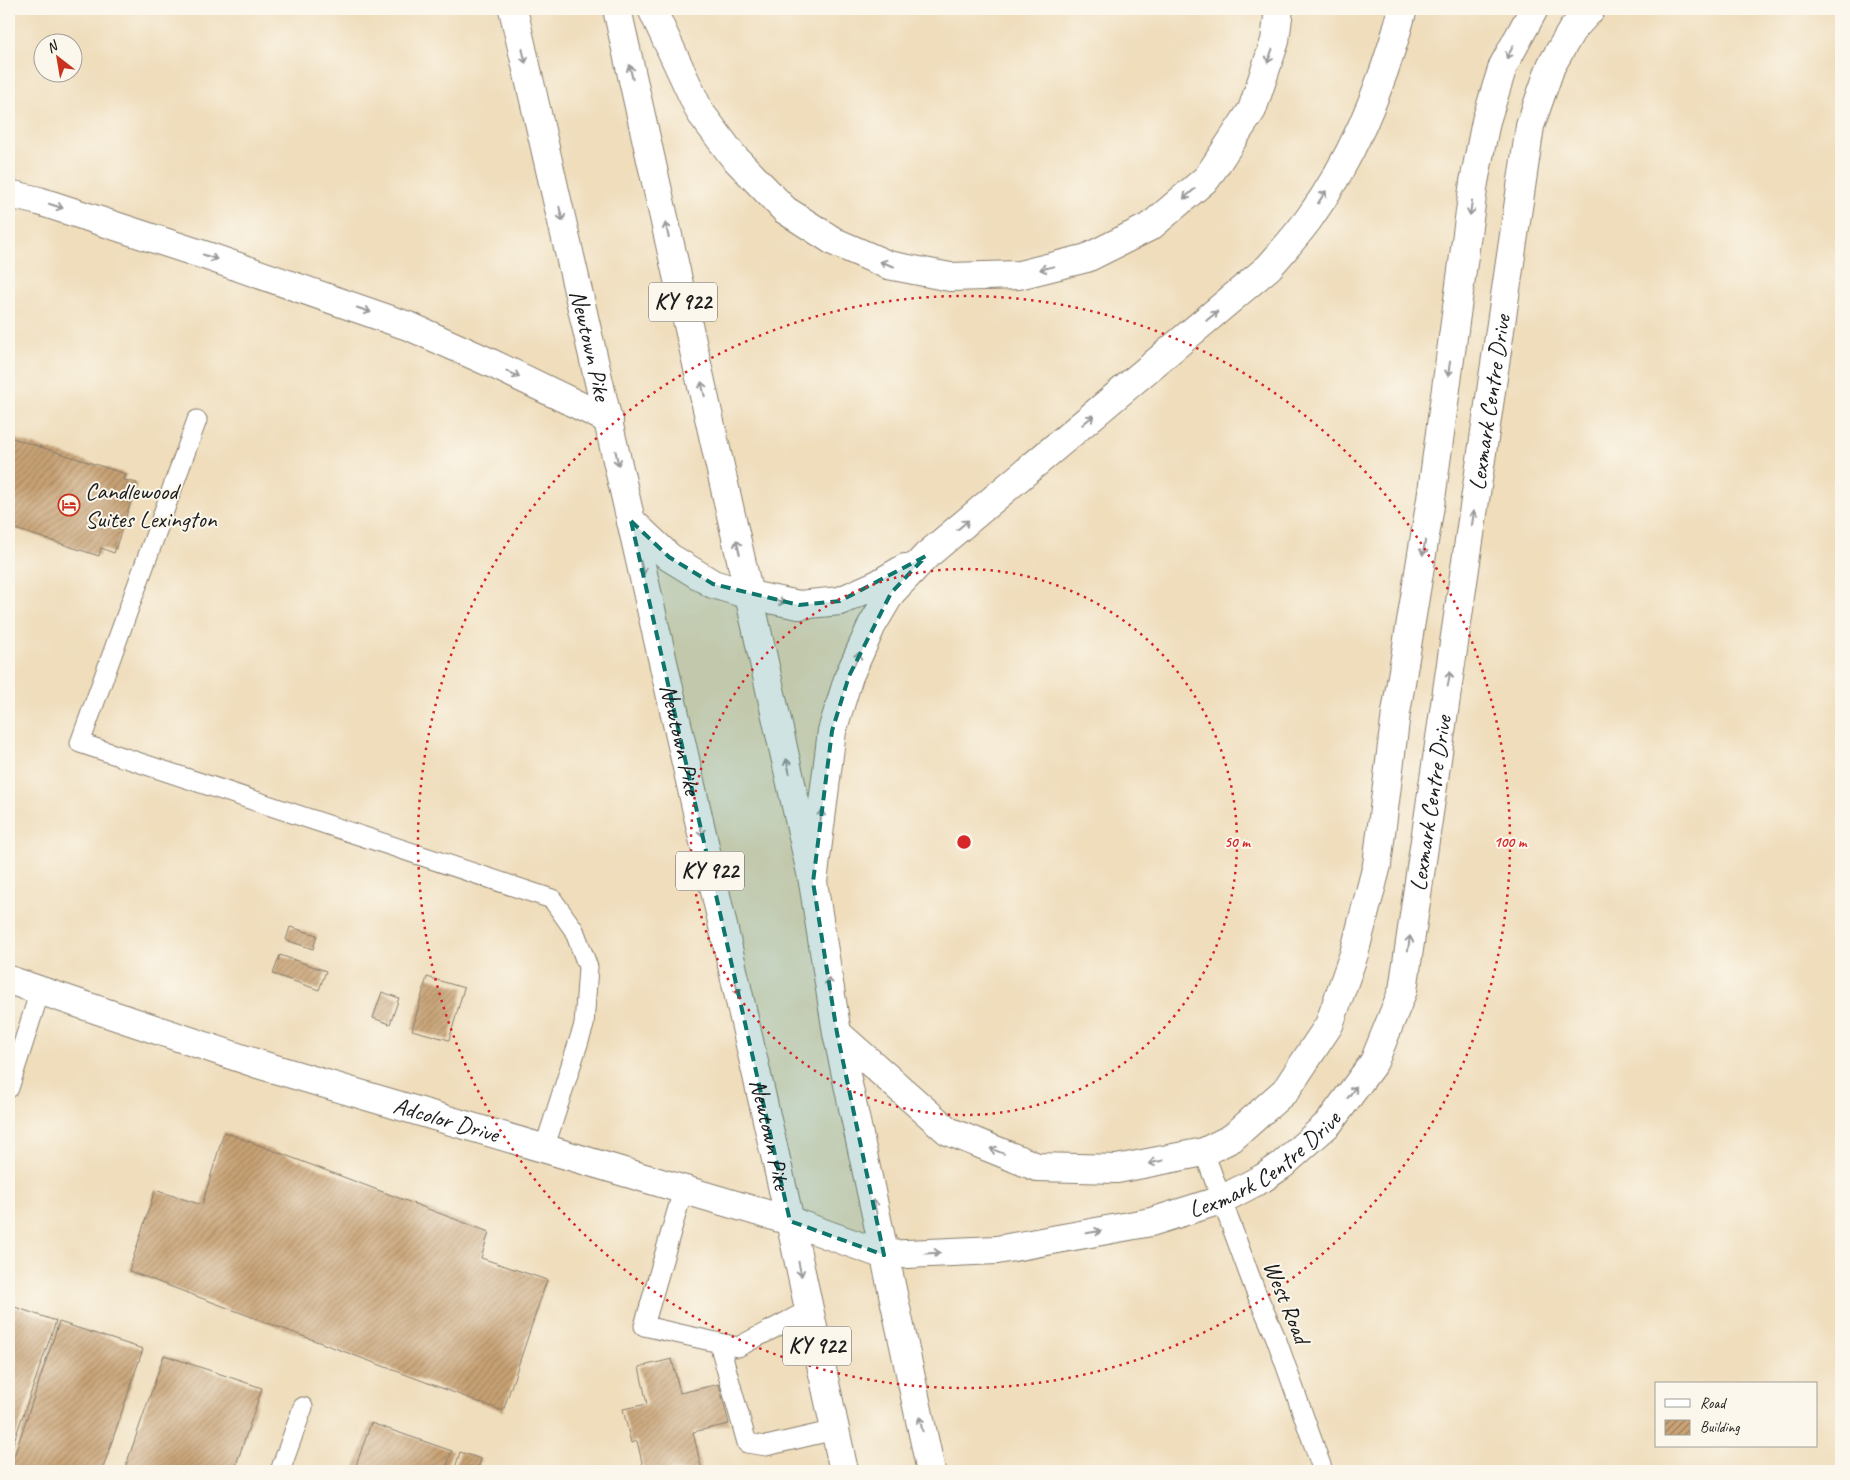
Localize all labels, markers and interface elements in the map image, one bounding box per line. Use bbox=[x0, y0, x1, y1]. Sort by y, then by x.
north arrow bbox=[32, 32, 82, 82]
text: N bbox=[43, 37, 62, 57]
one-way arrow bbox=[1505, 44, 1515, 58]
one-way arrow bbox=[520, 48, 529, 64]
one-way arrow bbox=[1265, 48, 1274, 64]
one-way arrow bbox=[626, 64, 635, 80]
one-way arrow bbox=[1182, 188, 1195, 200]
one-way arrow bbox=[1317, 191, 1327, 205]
one-way arrow bbox=[1466, 200, 1476, 216]
one-way arrow bbox=[47, 202, 63, 212]
one-way arrow bbox=[557, 206, 566, 222]
one-way arrow bbox=[662, 223, 671, 239]
one-way arrow bbox=[202, 253, 217, 262]
one-way arrow bbox=[879, 258, 895, 268]
one-way arrow bbox=[1039, 264, 1055, 273]
road number: KY 922 bbox=[649, 282, 717, 322]
street label: Newtown Pike bbox=[563, 287, 618, 406]
one-way arrow bbox=[355, 306, 371, 315]
one-way arrow bbox=[1205, 310, 1218, 321]
street label: Lexmark Centre Drive bbox=[1462, 311, 1517, 492]
one-way arrow bbox=[1444, 361, 1454, 377]
one-way arrow bbox=[505, 369, 520, 379]
one-way arrow bbox=[698, 381, 707, 397]
one-way arrow bbox=[1081, 415, 1094, 426]
one-way arrow bbox=[613, 450, 622, 466]
place label: Candlewood Suites Lexington bbox=[85, 476, 218, 534]
hotel icon: Candlewood Suites Lexington bbox=[57, 493, 81, 517]
one-way arrow bbox=[1468, 510, 1478, 526]
one-way arrow bbox=[957, 519, 970, 531]
one-way arrow bbox=[1418, 539, 1428, 555]
one-way arrow bbox=[733, 540, 742, 556]
one-way arrow bbox=[638, 560, 647, 576]
one-way arrow bbox=[770, 596, 786, 606]
one-way arrow bbox=[853, 652, 862, 667]
one-way arrow bbox=[1445, 671, 1455, 687]
street label: Newtown Pike bbox=[654, 681, 708, 800]
street label: Lexmark Centre Drive bbox=[1403, 712, 1458, 893]
one-way arrow bbox=[782, 759, 792, 775]
one-way arrow bbox=[816, 809, 826, 825]
one-way arrow bbox=[697, 821, 706, 837]
centre of rings bbox=[955, 833, 973, 851]
text: 50 m bbox=[1224, 833, 1251, 852]
text: 100 m bbox=[1494, 833, 1528, 852]
road number: KY 922 bbox=[676, 851, 744, 890]
one-way arrow bbox=[1404, 936, 1414, 952]
one-way arrow bbox=[824, 978, 834, 994]
one-way arrow bbox=[733, 979, 742, 995]
street label: Newtown Pike bbox=[743, 1076, 798, 1195]
one-way arrow bbox=[1346, 1086, 1357, 1099]
street label: Adcolor Drive bbox=[390, 1090, 504, 1150]
street label: Lexmark Centre Drive bbox=[1185, 1104, 1349, 1224]
one-way arrow bbox=[990, 1146, 1005, 1156]
one-way arrow bbox=[1148, 1157, 1164, 1167]
one-way arrow bbox=[869, 1200, 879, 1216]
one-way arrow bbox=[1085, 1227, 1101, 1237]
one-way arrow bbox=[925, 1248, 941, 1257]
street label: West Road bbox=[1257, 1256, 1319, 1351]
one-way arrow bbox=[796, 1261, 805, 1277]
road number: KY 922 bbox=[783, 1326, 851, 1365]
legend bbox=[1655, 1382, 1818, 1448]
text: Road bbox=[1700, 1394, 1727, 1413]
one-way arrow bbox=[916, 1416, 925, 1432]
text: Building bbox=[1700, 1418, 1740, 1437]

